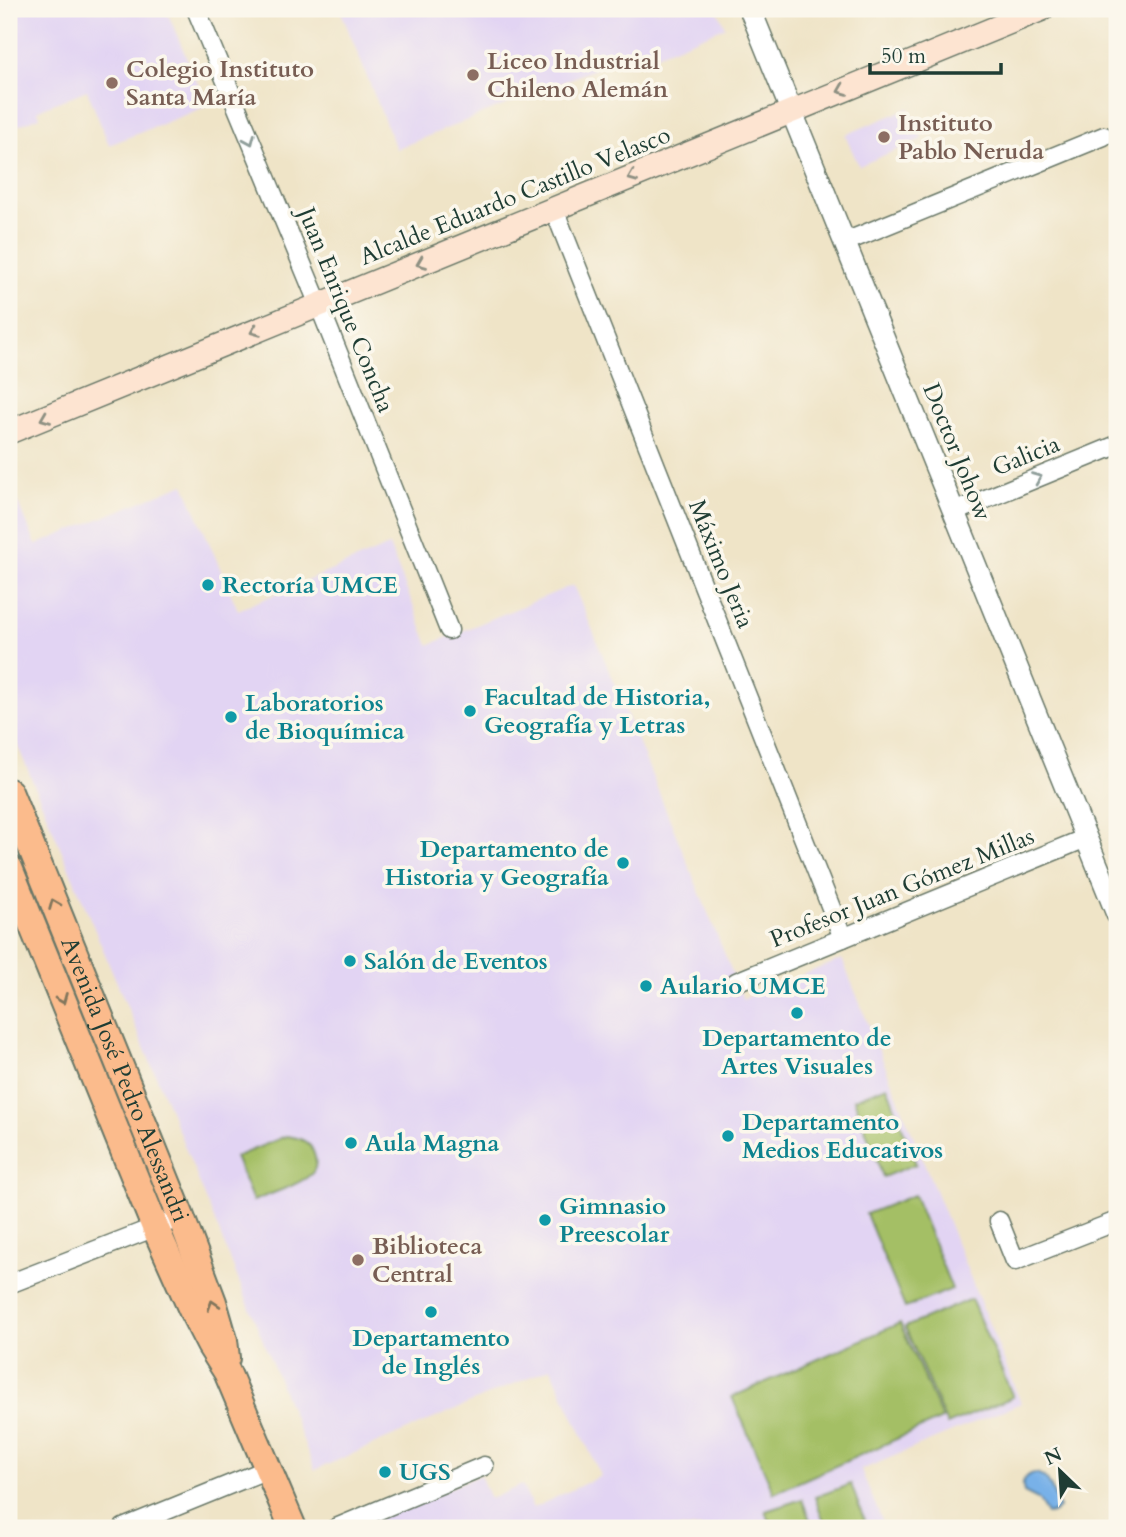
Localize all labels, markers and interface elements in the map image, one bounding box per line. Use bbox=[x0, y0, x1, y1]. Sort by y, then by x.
scale bar bbox=[870, 32, 1002, 76]
text: 50 m bbox=[881, 42, 926, 71]
place label: Liceo Industrial Chileno Alemán bbox=[487, 45, 669, 106]
place label: Colegio Instituto Santa María bbox=[126, 53, 314, 114]
marker: Liceo Industrial Chileno Alemán bbox=[465, 67, 481, 83]
marker: Colegio Instituto Santa María bbox=[104, 75, 120, 91]
one-way arrow bbox=[837, 82, 849, 96]
place label: Instituto Pablo Neruda bbox=[898, 107, 1044, 168]
street label: Alcalde Eduardo Castillo Velasco bbox=[355, 118, 675, 274]
marker: Instituto Pablo Neruda bbox=[876, 129, 892, 145]
one-way arrow bbox=[242, 132, 256, 145]
one-way arrow bbox=[627, 168, 639, 182]
street label: Juan Enrique Concha bbox=[289, 200, 402, 418]
one-way arrow bbox=[416, 255, 429, 269]
one-way arrow bbox=[250, 323, 263, 337]
street label: Doctor Johow bbox=[914, 378, 1000, 526]
one-way arrow bbox=[40, 409, 52, 423]
street label: Galicia bbox=[987, 427, 1065, 484]
one-way arrow bbox=[1030, 472, 1042, 486]
street label: Máximo Jeria bbox=[680, 495, 762, 634]
place label: Rectoría UMCE bbox=[222, 569, 398, 602]
marker: Rectoría UMCE bbox=[200, 577, 216, 593]
place label: Facultad de Historia, Geografía y Letras bbox=[484, 681, 711, 742]
place label: Laboratorios de Bioquímica bbox=[245, 687, 405, 748]
marker: Facultad de Historia, Geografía y Letras bbox=[462, 703, 478, 719]
marker: Laboratorios de Bioquímica bbox=[223, 709, 239, 725]
street label: Profesor Juan Gómez Millas bbox=[765, 820, 1039, 956]
place label: Departamento de Historia y Geografía bbox=[385, 833, 609, 894]
marker: Departamento de Historia y Geografía bbox=[615, 855, 631, 871]
one-way arrow bbox=[48, 898, 62, 910]
street label: Avenida José Pedro Alessandri bbox=[53, 932, 198, 1227]
place label: Salón de Eventos bbox=[364, 945, 548, 978]
marker: Salón de Eventos bbox=[342, 953, 358, 969]
place label: Aulario UMCE bbox=[660, 970, 826, 1003]
marker: Aulario UMCE bbox=[638, 978, 654, 994]
one-way arrow bbox=[54, 992, 68, 1004]
marker: Departamento de Artes Visuales bbox=[789, 1005, 805, 1021]
place label: Departamento de Artes Visuales bbox=[702, 1022, 892, 1083]
place label: Departamento Medios Educativos bbox=[742, 1106, 943, 1167]
place label: Aula Magna bbox=[365, 1127, 499, 1160]
marker: Departamento Medios Educativos bbox=[720, 1128, 736, 1144]
marker: Aula Magna bbox=[343, 1135, 359, 1151]
place label: Gimnasio Preescolar bbox=[559, 1190, 670, 1251]
marker: Gimnasio Preescolar bbox=[537, 1212, 553, 1228]
place label: Biblioteca Central bbox=[372, 1230, 482, 1291]
marker: Biblioteca Central bbox=[350, 1252, 366, 1268]
one-way arrow bbox=[207, 1299, 222, 1311]
marker: Departamento de Inglés bbox=[423, 1304, 439, 1320]
place label: Departamento de Inglés bbox=[352, 1322, 510, 1383]
north arrow bbox=[1024, 1436, 1094, 1506]
text: N bbox=[1040, 1441, 1067, 1472]
place label: UGS bbox=[399, 1456, 451, 1489]
marker: UGS bbox=[377, 1464, 393, 1480]

